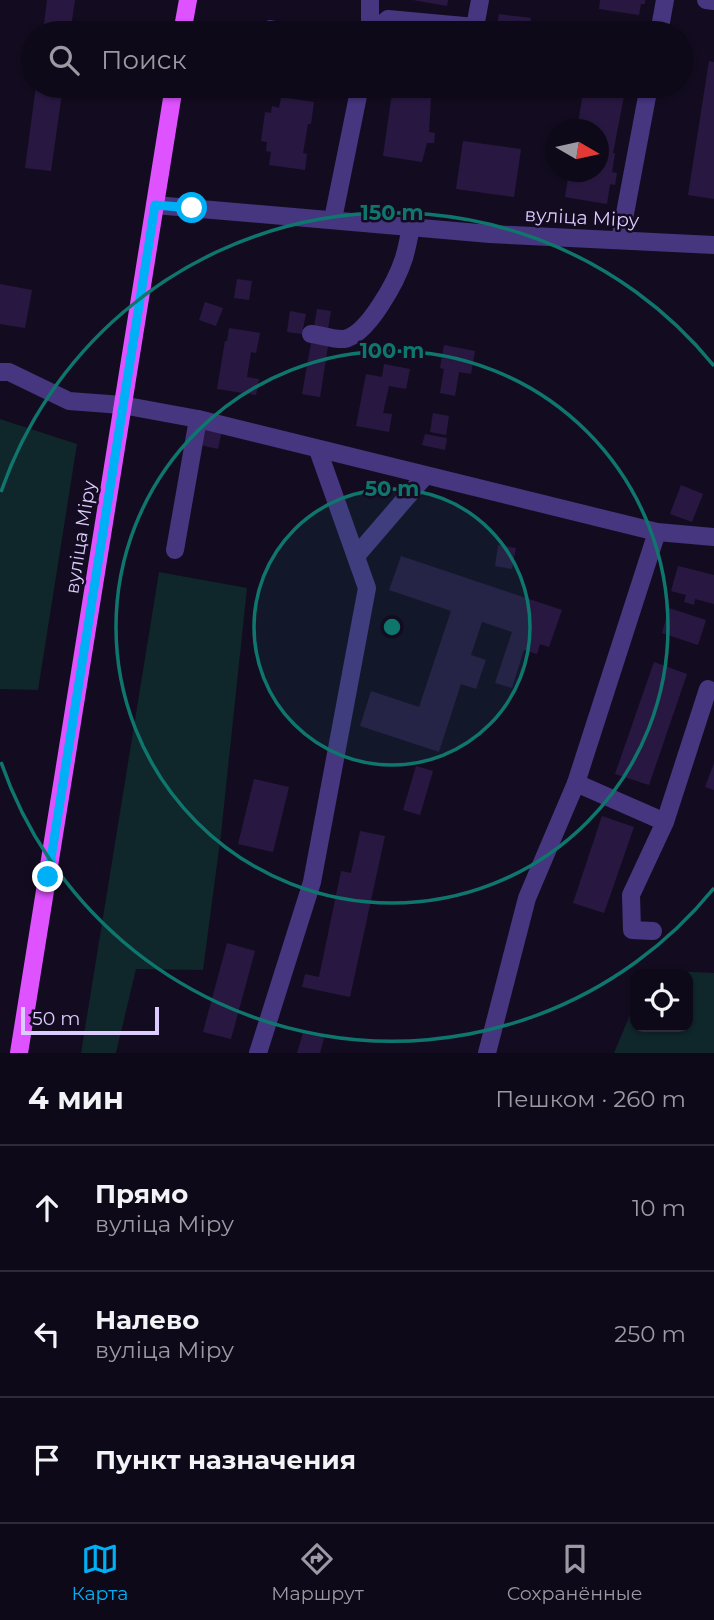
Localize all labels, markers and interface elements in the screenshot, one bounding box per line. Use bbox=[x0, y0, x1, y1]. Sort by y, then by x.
search box bbox=[21, 21, 693, 98]
icon: search bbox=[45, 41, 83, 79]
text: Поиск bbox=[101, 44, 187, 76]
north arrow bbox=[546, 119, 609, 182]
route start bbox=[176, 192, 207, 223]
text: 150 m bbox=[361, 200, 423, 225]
street label: вуліца Міру bbox=[524, 203, 640, 232]
text: 100 m bbox=[360, 338, 424, 363]
text: 50 m bbox=[365, 476, 419, 501]
street label: вуліца Міру bbox=[60, 478, 101, 596]
centre of rings bbox=[380, 615, 404, 639]
route end bbox=[32, 861, 63, 892]
map controls bbox=[630, 969, 693, 1032]
button: locate bbox=[630, 969, 693, 1032]
scale bar bbox=[21, 1004, 159, 1036]
text: 50 m bbox=[32, 1007, 80, 1030]
text: 4 мин bbox=[28, 1080, 124, 1117]
text: Пешком · 260 m bbox=[495, 1085, 686, 1113]
text: Прямо bbox=[95, 1178, 188, 1210]
icon: ahead bbox=[28, 1189, 66, 1227]
text: 10 m bbox=[632, 1194, 686, 1222]
text: вуліца Міру bbox=[95, 1210, 234, 1238]
text: Налево bbox=[95, 1304, 199, 1336]
icon: left bbox=[28, 1315, 66, 1353]
text: 250 m bbox=[614, 1320, 686, 1348]
text: вуліца Міру bbox=[95, 1336, 234, 1364]
icon: arrive bbox=[28, 1441, 66, 1479]
text: Пункт назначения bbox=[95, 1444, 356, 1476]
tab: Карта bbox=[71, 1540, 128, 1605]
tab: Маршрут bbox=[271, 1540, 364, 1605]
tab: Сохранённые bbox=[507, 1540, 643, 1605]

